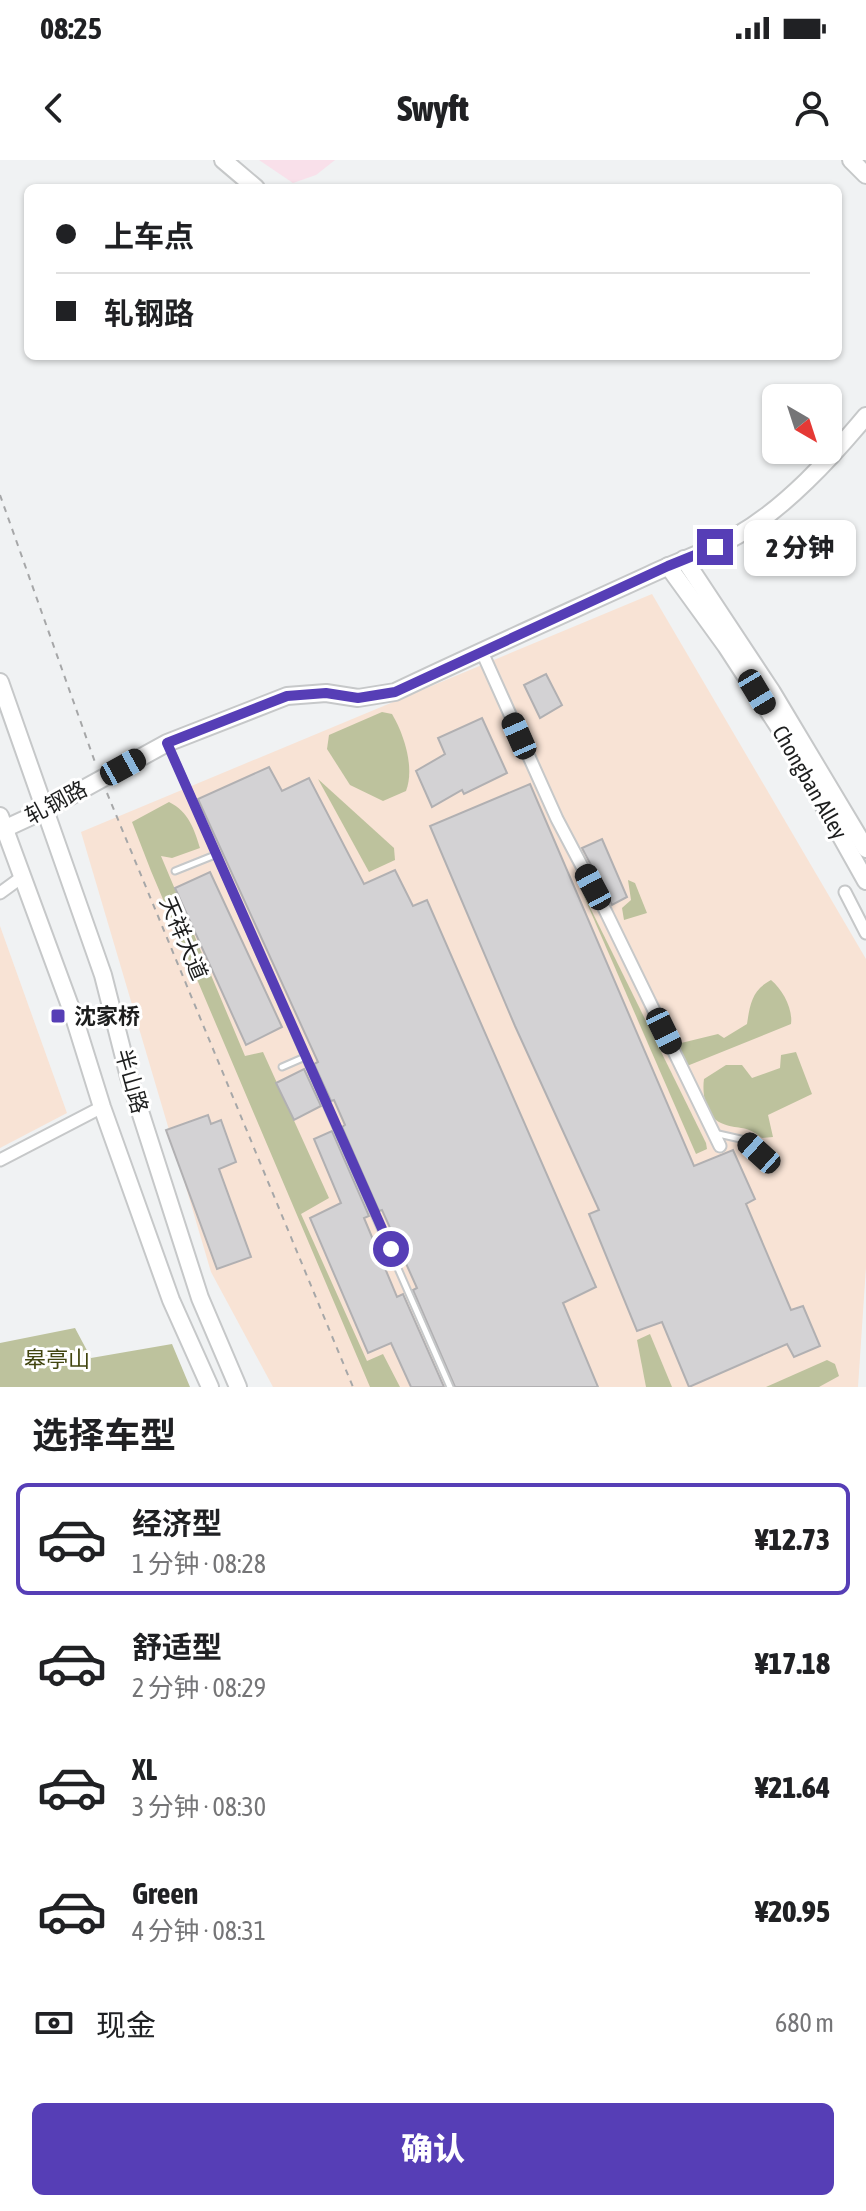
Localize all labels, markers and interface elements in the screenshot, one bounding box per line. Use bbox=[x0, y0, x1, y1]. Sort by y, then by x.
text: 08:25 bbox=[40, 11, 102, 45]
icon: back bbox=[32, 86, 76, 130]
icon: person bbox=[790, 86, 834, 130]
text: Swyft bbox=[397, 87, 469, 129]
text: 上车点 bbox=[104, 219, 194, 253]
text: 轧钢路 bbox=[104, 296, 194, 330]
north arrow bbox=[762, 384, 842, 464]
map controls bbox=[762, 384, 842, 464]
callout: 2 分钟 bbox=[743, 519, 855, 575]
route end bbox=[697, 529, 733, 565]
text: 2 分钟 bbox=[766, 533, 834, 563]
car bbox=[734, 665, 780, 719]
car bbox=[498, 709, 540, 763]
street label: Chongban Alley bbox=[767, 721, 853, 843]
car bbox=[96, 745, 150, 789]
street label: 轧钢路 bbox=[21, 775, 91, 829]
car bbox=[571, 860, 615, 914]
street label: 天祥大道 bbox=[155, 892, 213, 984]
place label: 沈家桥 bbox=[74, 1003, 140, 1029]
car bbox=[643, 1004, 685, 1058]
marker: 沈家桥 bbox=[49, 1007, 67, 1025]
street label: 半山路 bbox=[110, 1046, 154, 1116]
car bbox=[733, 1128, 785, 1178]
route start bbox=[373, 1231, 409, 1267]
park label: 皋亭山 bbox=[24, 1346, 90, 1372]
text: 选择车型 bbox=[32, 1414, 176, 1456]
icon: car bbox=[36, 1503, 108, 1575]
text: 经济型 bbox=[132, 1506, 222, 1540]
text: ¥12.73 bbox=[755, 1522, 830, 1556]
text: 1 分钟 · 08:28 bbox=[132, 1549, 266, 1579]
icon: car bbox=[36, 1627, 108, 1699]
text: 舒适型 bbox=[132, 1630, 222, 1664]
text: ¥17.18 bbox=[755, 1646, 830, 1680]
text: 2 分钟 · 08:29 bbox=[132, 1673, 266, 1703]
icon: car bbox=[36, 1751, 108, 1823]
text: XL bbox=[132, 1752, 157, 1786]
text: ¥21.64 bbox=[755, 1770, 830, 1804]
text: 3 分钟 · 08:30 bbox=[132, 1792, 266, 1822]
icon: car bbox=[36, 1875, 108, 1947]
text: Green bbox=[132, 1876, 198, 1910]
text: ¥20.95 bbox=[755, 1894, 830, 1928]
text: 4 分钟 · 08:31 bbox=[132, 1916, 266, 1946]
icon: cash bbox=[32, 2001, 76, 2045]
text: 现金 bbox=[96, 2008, 156, 2042]
text: 680 m bbox=[775, 2008, 834, 2038]
button: 确认 bbox=[32, 2103, 834, 2195]

